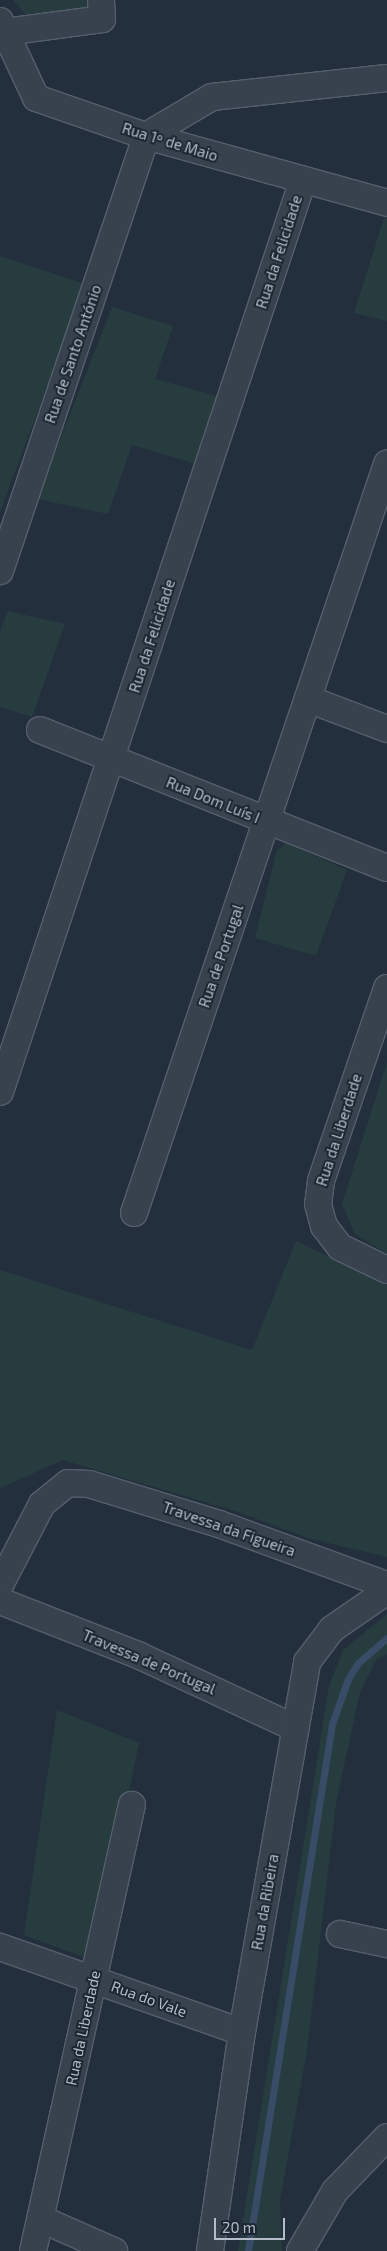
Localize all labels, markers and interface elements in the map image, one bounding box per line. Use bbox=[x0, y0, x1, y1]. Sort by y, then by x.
street label: Rua 1º de Maio bbox=[120, 119, 220, 165]
street label: Rua da Felicidade bbox=[252, 193, 306, 311]
street label: Rua de Santo António bbox=[41, 282, 105, 426]
street label: Rua da Felicidade bbox=[125, 577, 179, 695]
street label: Rua Dom Luís I bbox=[164, 773, 262, 827]
street label: Rua de Portugal bbox=[195, 902, 247, 1010]
street label: Rua da Liberdade bbox=[312, 1072, 366, 1188]
street label: Travessa da Figueira bbox=[160, 1498, 298, 1560]
street label: Travessa de Portugal bbox=[80, 1626, 218, 1698]
street label: Rua da Ribeira bbox=[248, 1853, 282, 1951]
street label: Rua da Liberdade bbox=[62, 1969, 104, 2087]
street label: Rua do Vale bbox=[109, 1977, 189, 2021]
scale bar bbox=[217, 2208, 288, 2240]
text: 20 m bbox=[222, 2218, 256, 2236]

